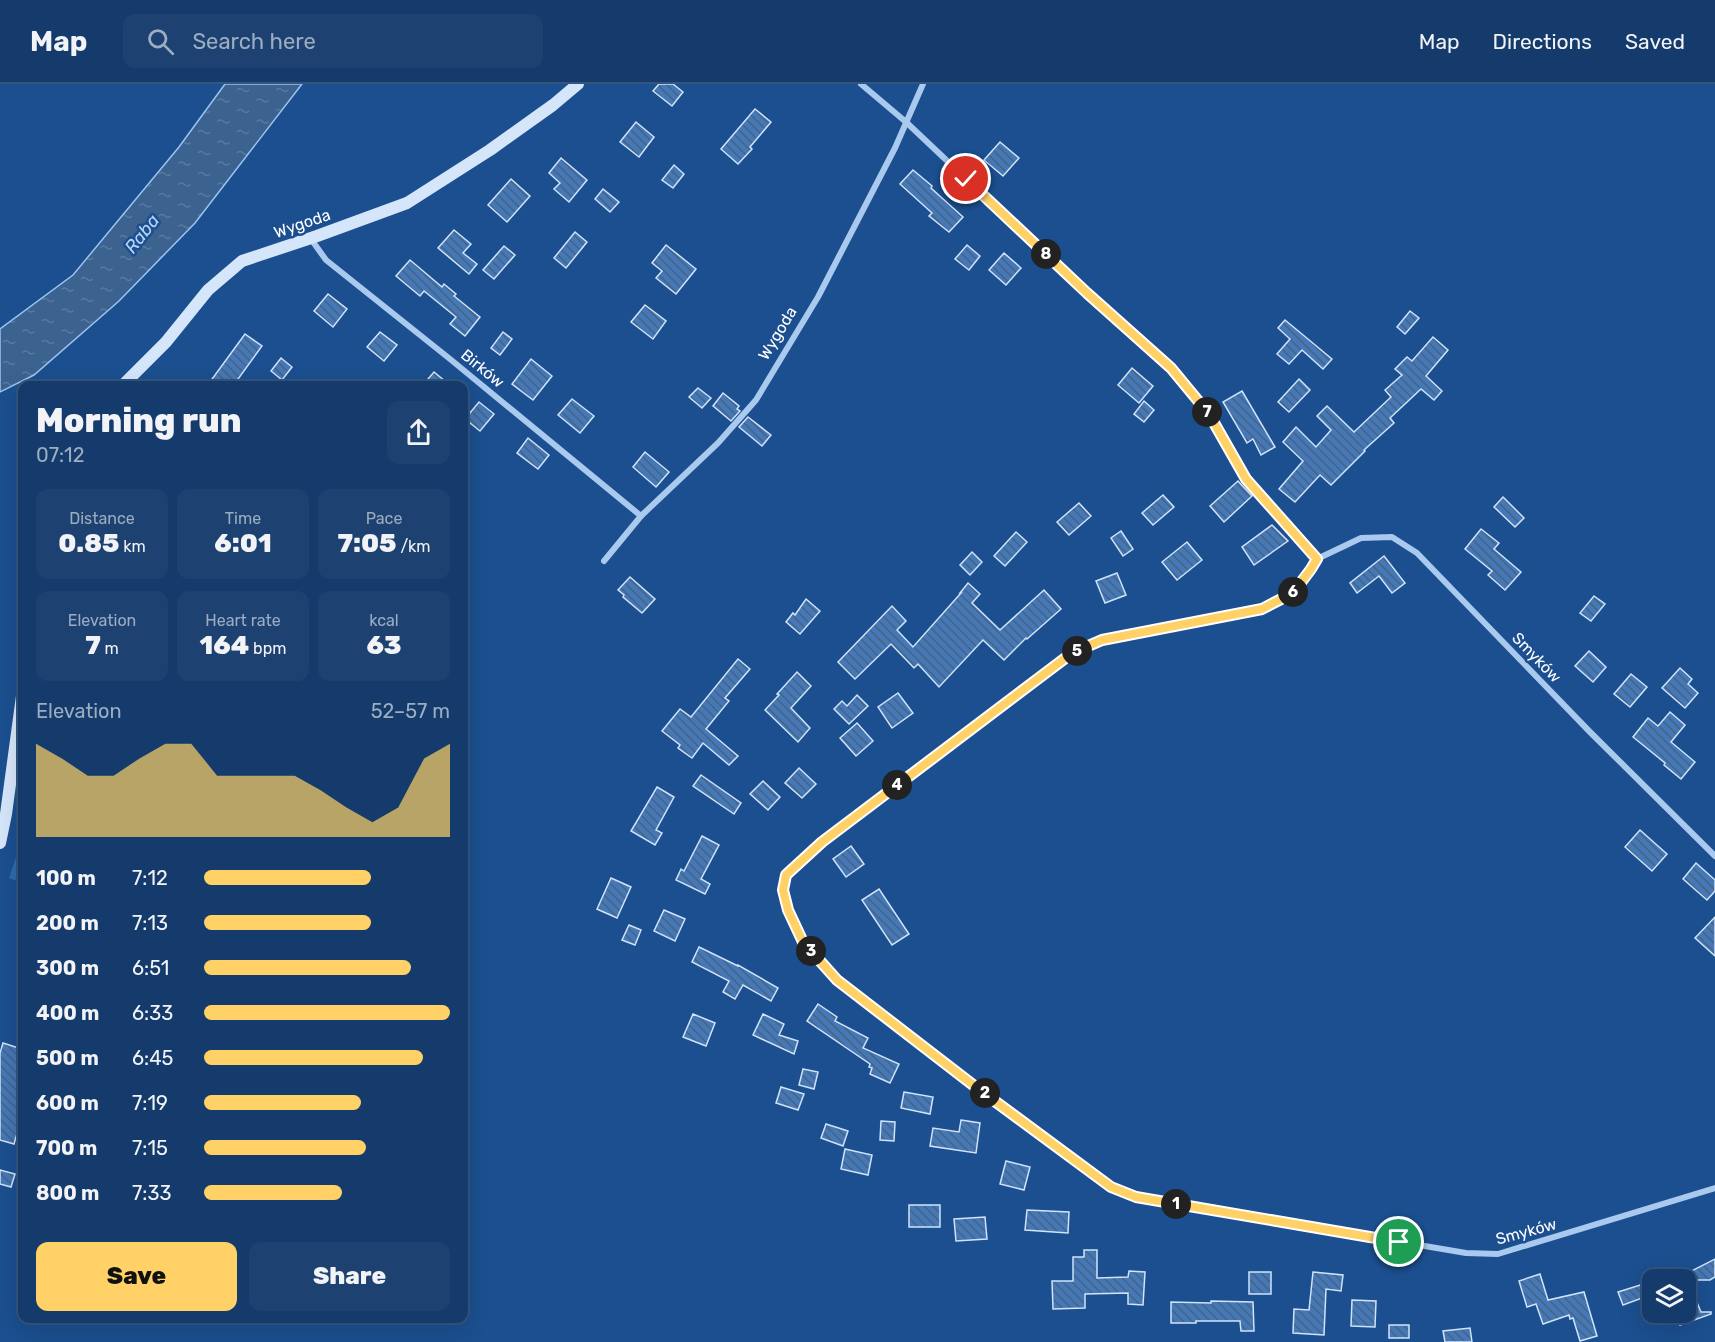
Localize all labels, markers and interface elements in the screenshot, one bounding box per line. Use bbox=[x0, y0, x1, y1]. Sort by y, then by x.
search box bbox=[123, 14, 543, 68]
text: Map bbox=[30, 25, 87, 58]
icon: search bbox=[144, 25, 177, 58]
text: Search here bbox=[192, 28, 316, 55]
text: Map bbox=[1419, 29, 1460, 54]
text: Directions bbox=[1493, 29, 1592, 54]
text: Saved bbox=[1625, 29, 1685, 54]
pin bbox=[940, 153, 991, 204]
icon: check bbox=[949, 162, 982, 195]
street label: Wygoda bbox=[271, 205, 333, 242]
water label: Raba bbox=[120, 210, 164, 258]
pin: 8 bbox=[1031, 239, 1061, 269]
text: 8 bbox=[1041, 244, 1051, 263]
street label: Wygoda bbox=[754, 303, 801, 363]
street label: Birków bbox=[457, 345, 508, 392]
pin: 7 bbox=[1192, 397, 1222, 427]
text: Morning run bbox=[36, 401, 241, 440]
button: share bbox=[387, 401, 450, 464]
text: 7 bbox=[1202, 402, 1212, 421]
text: 07:12 bbox=[36, 443, 84, 467]
text: Distance bbox=[69, 509, 135, 528]
text: Time bbox=[225, 509, 261, 528]
text: Pace bbox=[366, 509, 402, 528]
text: 0.85 bbox=[58, 528, 119, 559]
text: 6:01 bbox=[214, 528, 272, 559]
text: 7:05 bbox=[337, 528, 396, 559]
text: km bbox=[119, 537, 146, 556]
text: /km bbox=[396, 537, 431, 556]
pin: 6 bbox=[1278, 577, 1308, 607]
text: 6 bbox=[1288, 582, 1298, 601]
text: Elevation bbox=[68, 611, 136, 630]
text: Heart rate bbox=[205, 611, 281, 630]
text: kcal bbox=[369, 611, 399, 630]
street label: Smyków bbox=[1508, 628, 1565, 687]
text: 7 bbox=[85, 630, 101, 661]
text: 164 bbox=[200, 630, 249, 661]
text: 63 bbox=[366, 630, 402, 661]
pin: 5 bbox=[1062, 636, 1092, 666]
text: m bbox=[101, 639, 119, 658]
text: bpm bbox=[249, 639, 286, 658]
text: 5 bbox=[1072, 641, 1082, 660]
text: Elevation bbox=[36, 699, 122, 723]
text: 52–57 m bbox=[371, 699, 450, 723]
pin: 4 bbox=[882, 770, 912, 800]
text: 4 bbox=[892, 775, 902, 794]
text: 100 m bbox=[36, 866, 96, 890]
text: 7:12 bbox=[132, 866, 168, 890]
text: 200 m bbox=[36, 911, 99, 935]
text: 7:13 bbox=[132, 911, 168, 935]
pin: 3 bbox=[796, 936, 826, 966]
text: 3 bbox=[806, 941, 816, 960]
text: 300 m bbox=[36, 956, 99, 980]
text: 6:51 bbox=[132, 956, 169, 980]
text: 400 m bbox=[36, 1001, 99, 1025]
text: 6:33 bbox=[132, 1001, 173, 1025]
text: 500 m bbox=[36, 1046, 99, 1070]
text: 6:45 bbox=[132, 1046, 173, 1070]
pin: 2 bbox=[970, 1078, 1000, 1108]
text: 2 bbox=[980, 1083, 990, 1102]
text: 600 m bbox=[36, 1091, 99, 1115]
text: 7:19 bbox=[132, 1091, 168, 1115]
text: 700 m bbox=[36, 1136, 97, 1160]
text: 7:15 bbox=[132, 1136, 168, 1160]
text: 800 m bbox=[36, 1181, 99, 1205]
text: 7:33 bbox=[132, 1181, 171, 1205]
pin: 1 bbox=[1161, 1189, 1191, 1219]
text: 1 bbox=[1172, 1194, 1180, 1213]
street label: Smyków bbox=[1494, 1214, 1559, 1249]
pin bbox=[1373, 1216, 1424, 1267]
icon: arrive bbox=[1382, 1225, 1415, 1258]
button: Save bbox=[36, 1242, 237, 1311]
button: Share bbox=[249, 1242, 450, 1311]
map controls bbox=[1642, 1269, 1696, 1323]
button: layers bbox=[1642, 1269, 1696, 1323]

